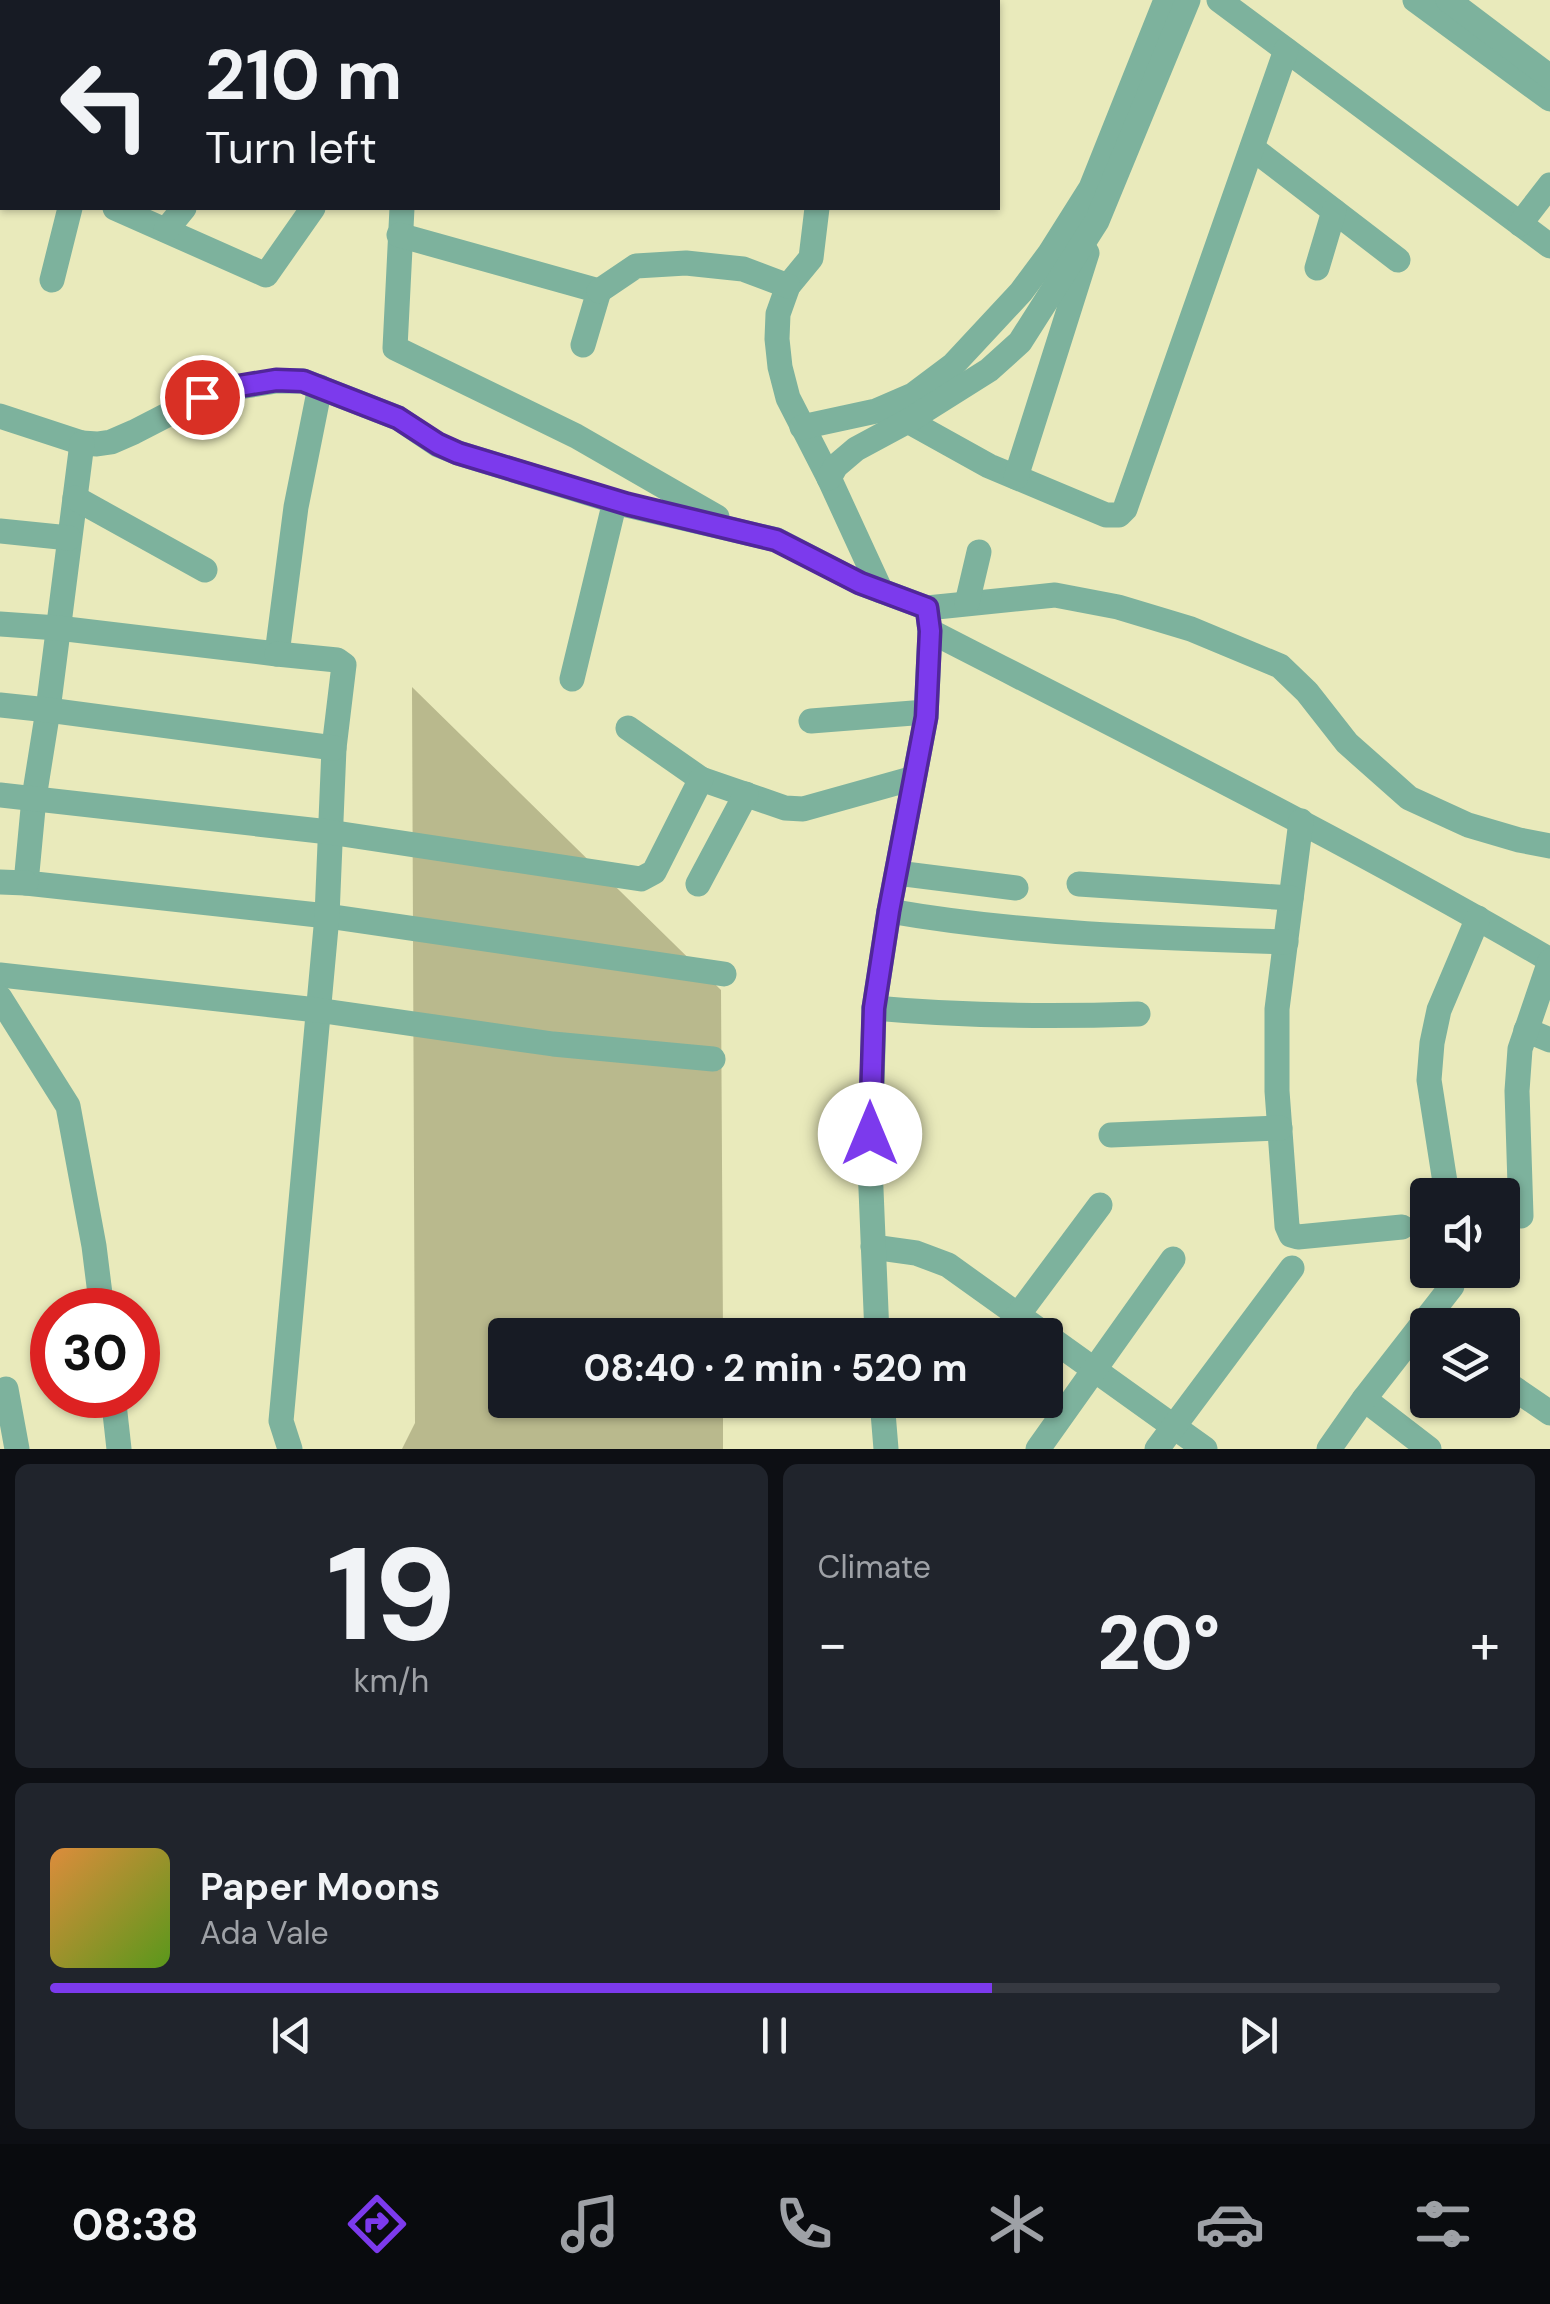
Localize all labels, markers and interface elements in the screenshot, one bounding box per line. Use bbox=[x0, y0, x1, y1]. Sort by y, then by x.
text: 210 m bbox=[205, 30, 402, 121]
icon: left bbox=[40, 40, 170, 170]
text: Turn left bbox=[205, 118, 377, 177]
pin bbox=[160, 355, 245, 440]
icon: arrive bbox=[175, 370, 230, 425]
position arrow bbox=[818, 1082, 922, 1186]
map controls bbox=[1410, 1178, 1520, 1418]
button: sound bbox=[1410, 1178, 1520, 1288]
speed limit sign: 30 bbox=[30, 1288, 160, 1418]
button: layers bbox=[1410, 1308, 1520, 1418]
text: 08:40 · 2 min · 520 m bbox=[584, 1343, 967, 1393]
text: 19 bbox=[326, 1510, 456, 1679]
text: Climate bbox=[818, 1546, 931, 1588]
text: 20° bbox=[1097, 1595, 1220, 1692]
text: − bbox=[818, 1608, 848, 1680]
text: + bbox=[1470, 1608, 1500, 1680]
text: km/h bbox=[353, 1660, 429, 1702]
text: Paper Moons bbox=[200, 1862, 440, 1912]
text: Ada Vale bbox=[200, 1912, 329, 1954]
icon: previous bbox=[264, 2008, 319, 2063]
icon: pause bbox=[747, 2008, 802, 2063]
icon: next bbox=[1231, 2008, 1286, 2063]
icon: directions bbox=[342, 2189, 412, 2259]
icon: music bbox=[555, 2189, 625, 2259]
icon: phone bbox=[769, 2189, 839, 2259]
icon: climate bbox=[982, 2189, 1052, 2259]
icon: car bbox=[1195, 2189, 1265, 2259]
icon: filters bbox=[1408, 2189, 1478, 2259]
text: 08:38 bbox=[72, 2195, 199, 2254]

